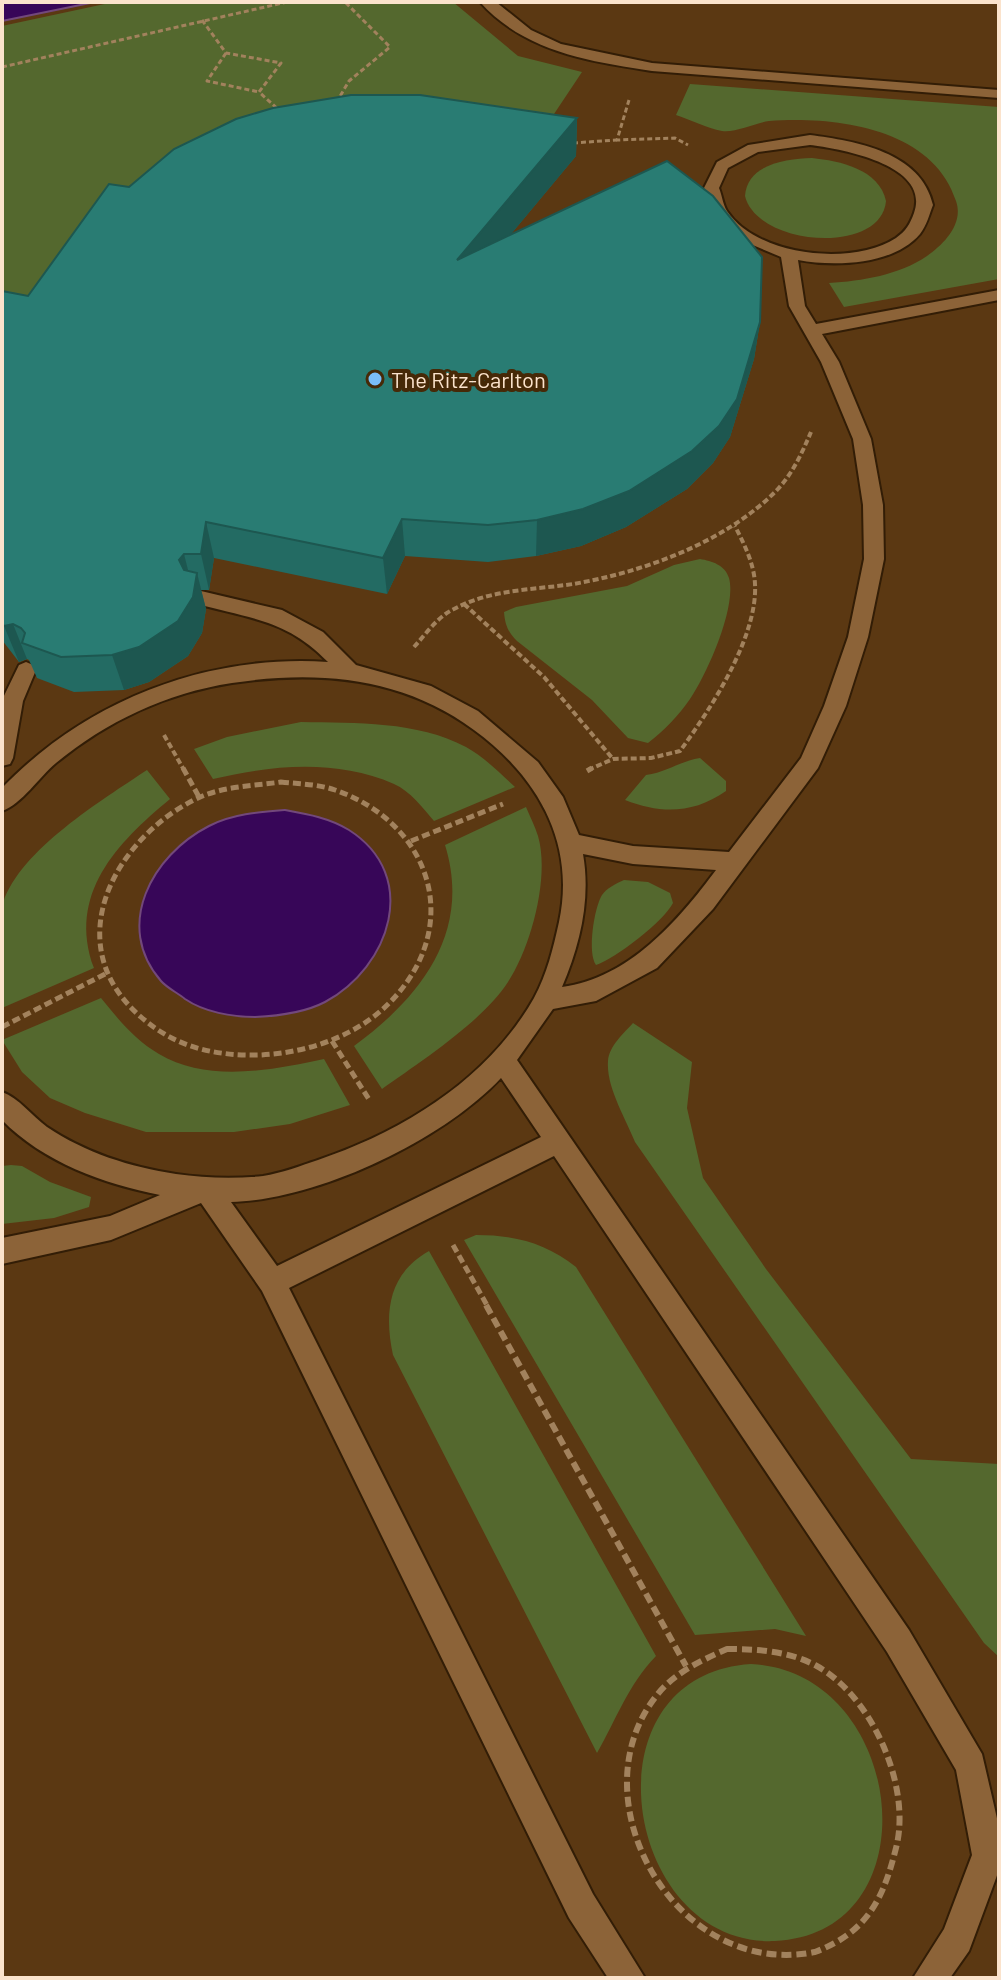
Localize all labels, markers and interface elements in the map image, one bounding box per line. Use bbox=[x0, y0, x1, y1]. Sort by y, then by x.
place label: The Ritz-Carlton bbox=[391, 366, 546, 392]
marker: The Ritz-Carlton bbox=[366, 370, 384, 388]

